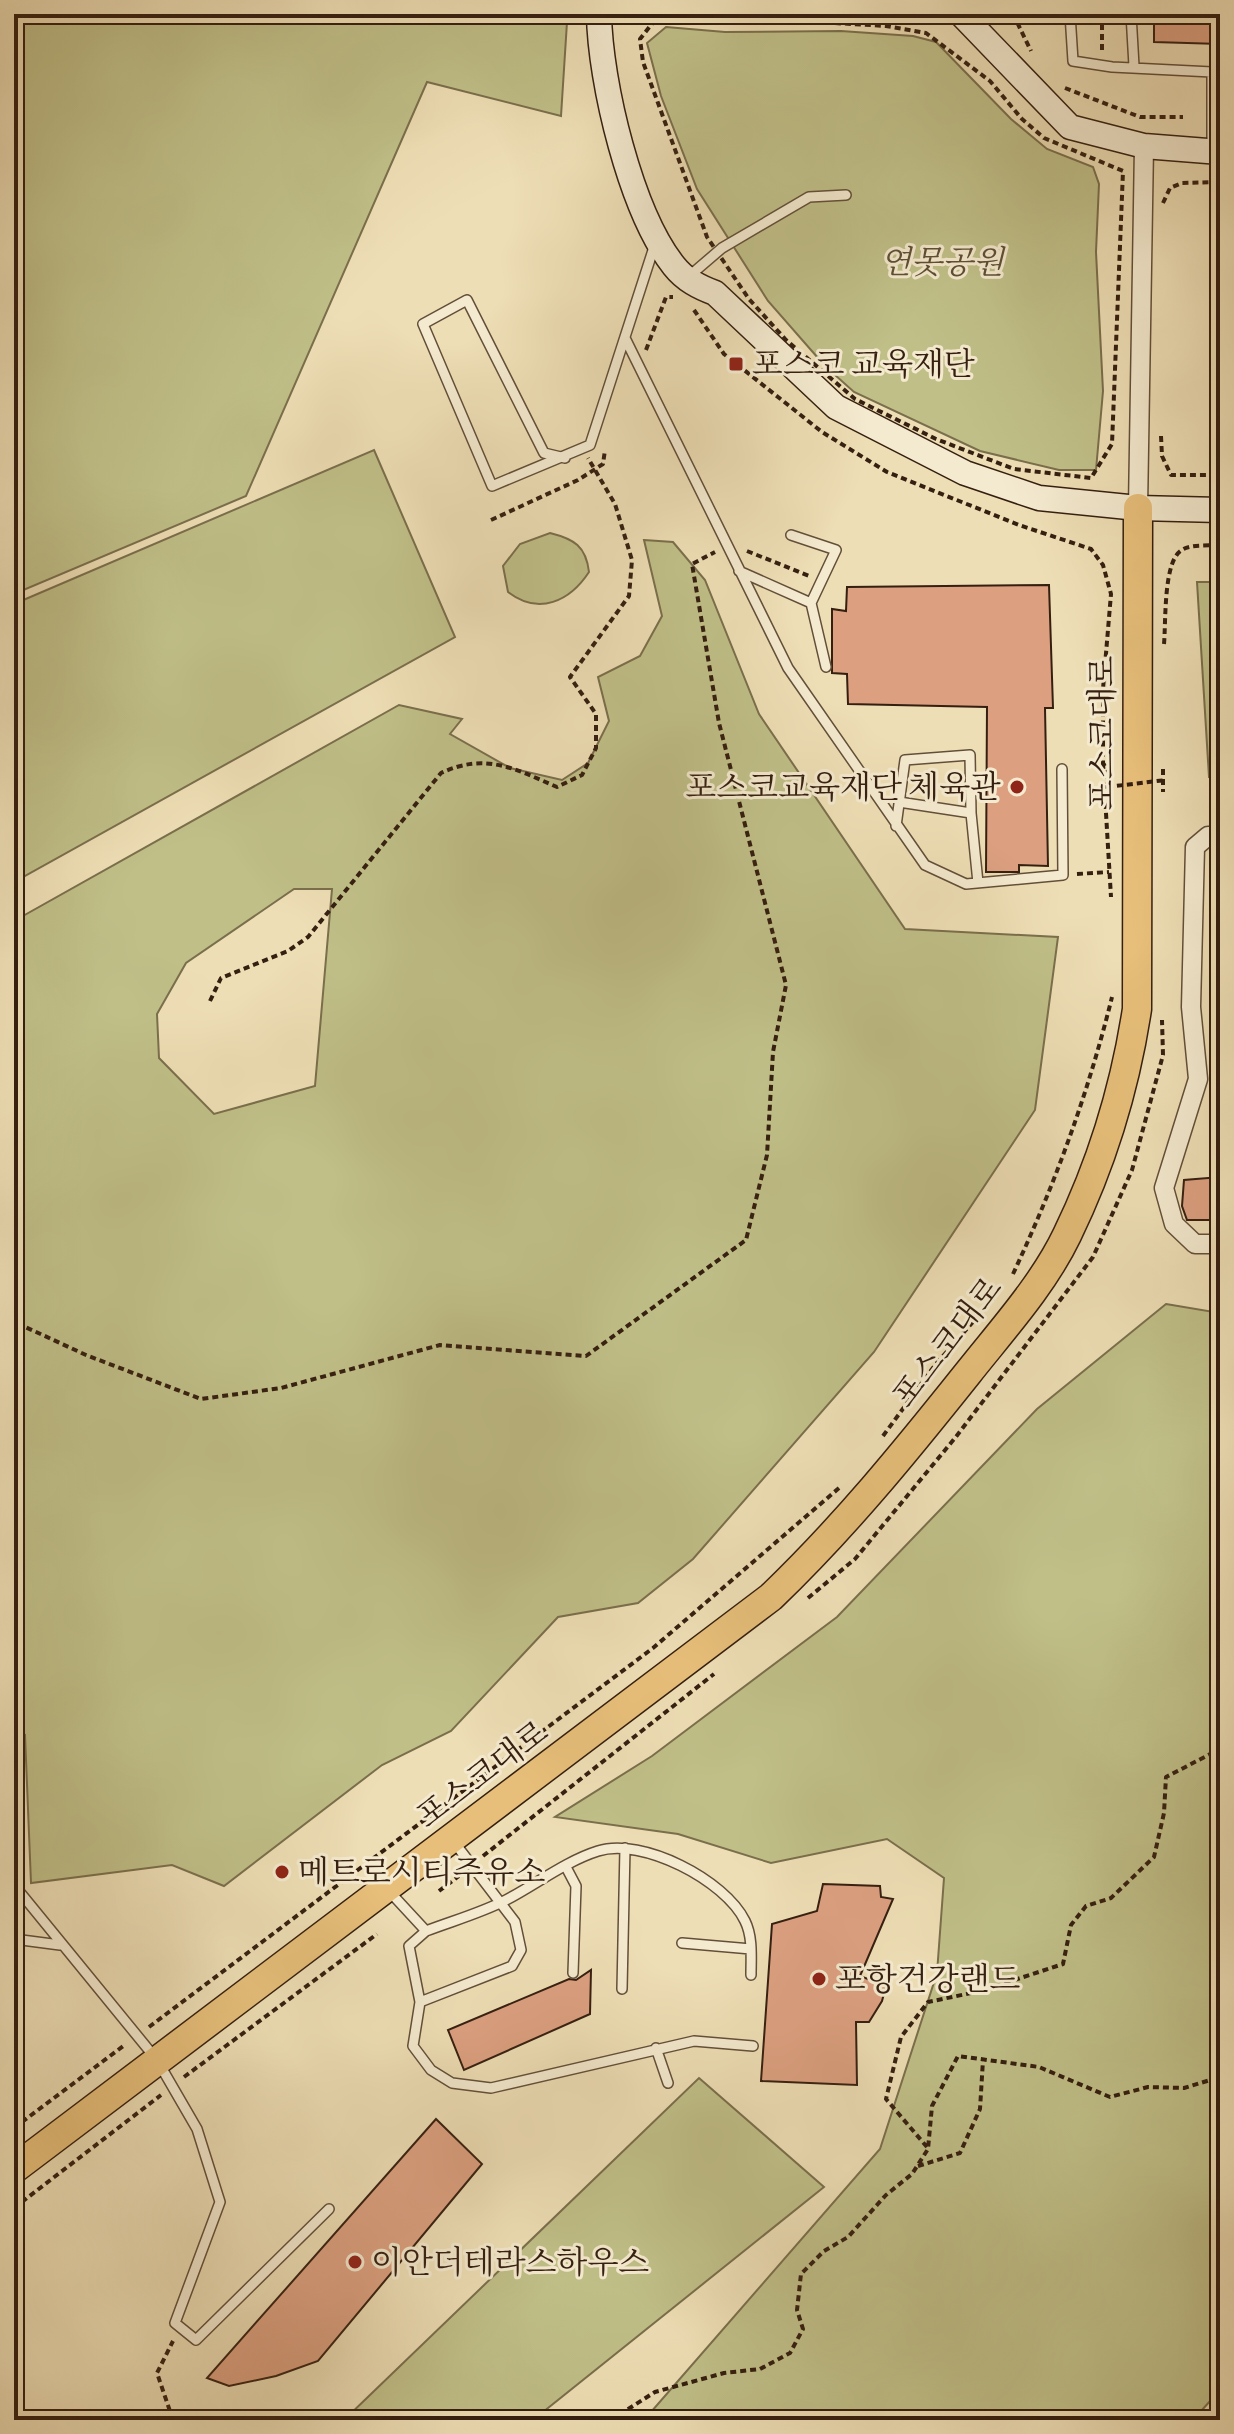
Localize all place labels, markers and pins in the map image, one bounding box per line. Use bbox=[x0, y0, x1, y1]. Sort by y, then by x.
place label: 포스코 교육재단 bbox=[752, 343, 975, 385]
marker: 포스코 교육재단 bbox=[727, 355, 745, 373]
place label: 포스코교육재단 체육관 bbox=[685, 766, 1001, 808]
marker: 포스코교육재단 체육관 bbox=[1008, 778, 1026, 796]
place label: 메트로시티주유소 bbox=[298, 1851, 545, 1893]
marker: 메트로시티주유소 bbox=[273, 1863, 291, 1881]
place label: 포항건강랜드 bbox=[835, 1958, 1021, 2000]
marker: 포항건강랜드 bbox=[810, 1970, 828, 1988]
place label: 이안더테라스하우스 bbox=[371, 2241, 649, 2283]
marker: 이안더테라스하우스 bbox=[346, 2253, 364, 2271]

